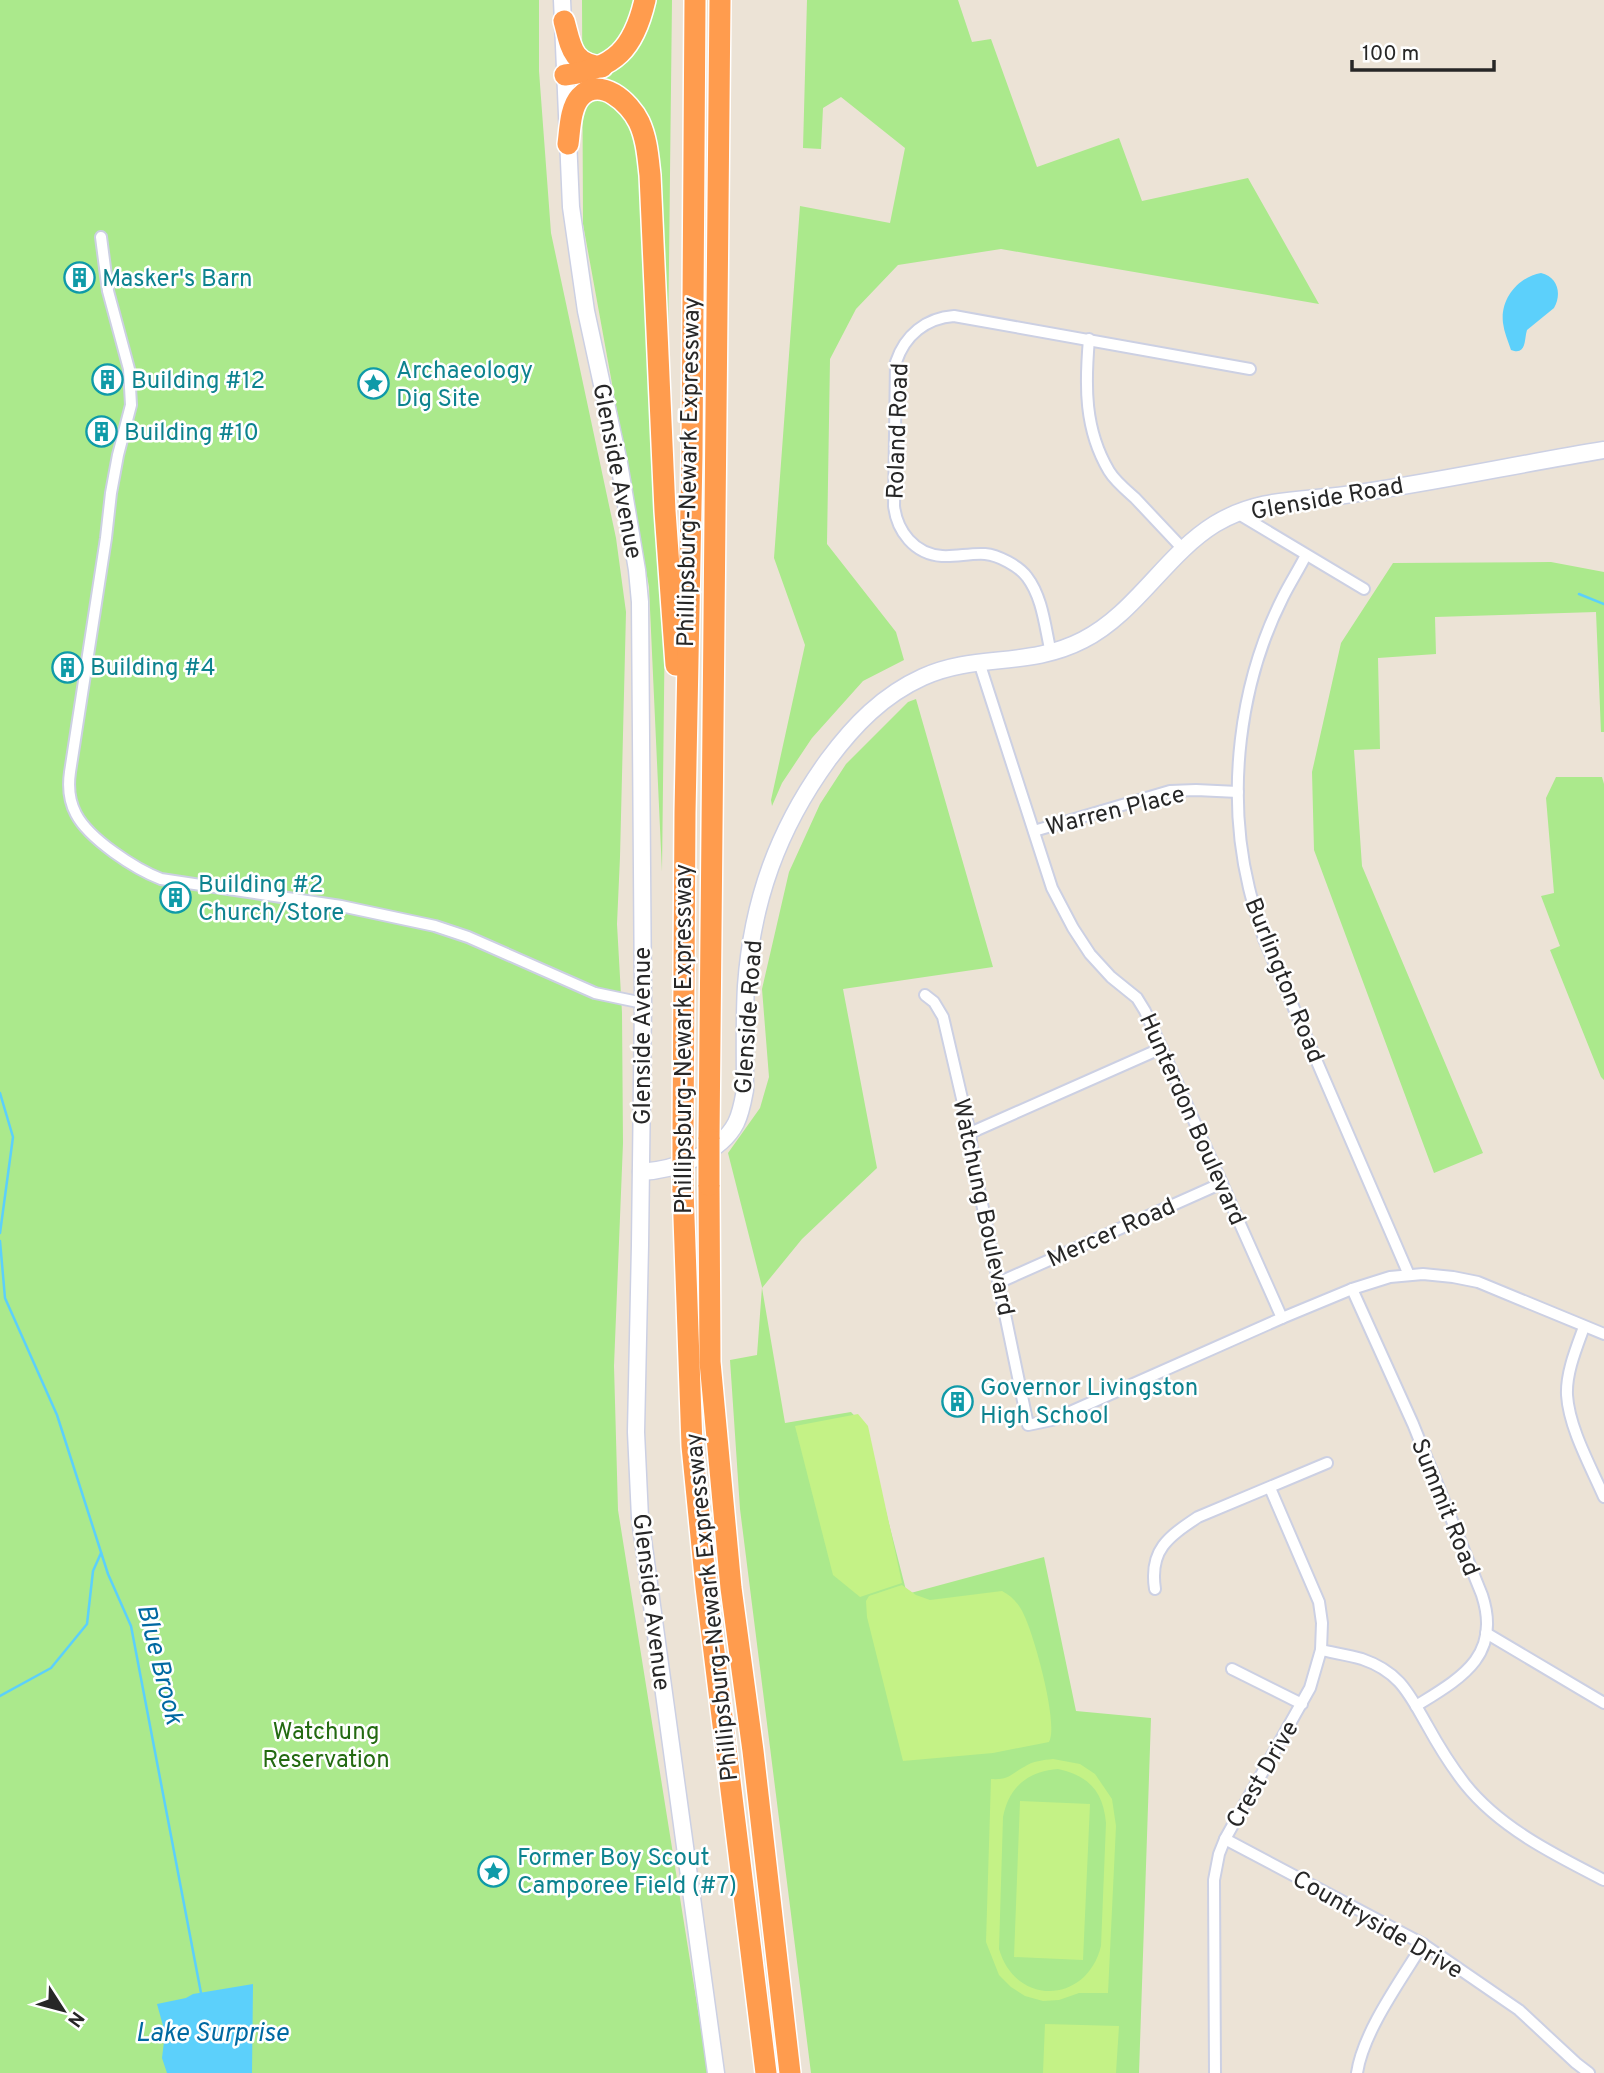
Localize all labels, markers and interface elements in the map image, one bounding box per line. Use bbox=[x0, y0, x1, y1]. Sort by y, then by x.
scale bar bbox=[1352, 28, 1494, 72]
text: 100 m bbox=[1362, 41, 1419, 68]
building icon: Masker's Barn bbox=[62, 261, 96, 295]
place label: Masker's Barn bbox=[102, 265, 253, 295]
street label: Phillipsburg-Newark Expressway bbox=[672, 297, 708, 647]
place label: Archaeology Dig Site bbox=[396, 357, 533, 415]
street label: Roland Road bbox=[882, 362, 916, 500]
building icon: Building #12 bbox=[91, 363, 125, 397]
place label: Building #12 bbox=[131, 367, 265, 397]
place icon: Archaeology Dig Site bbox=[356, 367, 390, 401]
street label: Glenside Avenue bbox=[584, 381, 648, 562]
building icon: Building #10 bbox=[84, 415, 118, 449]
place label: Building #10 bbox=[124, 419, 259, 449]
street label: Glenside Road bbox=[1249, 472, 1406, 528]
building icon: Building #4 bbox=[50, 650, 84, 684]
place label: Building #4 bbox=[90, 654, 216, 684]
street label: Warren Place bbox=[1043, 780, 1188, 844]
street label: Phillipsburg-Newark Expressway bbox=[670, 864, 700, 1214]
place label: Building #2 Church/Store bbox=[198, 871, 344, 929]
building icon: Building #2 Church/Store bbox=[158, 881, 192, 915]
street label: Burlington Road bbox=[1236, 894, 1330, 1068]
street label: Glenside Road bbox=[730, 939, 770, 1095]
street label: Glenside Avenue bbox=[629, 947, 659, 1125]
street label: Hunterdon Boulevard bbox=[1131, 1009, 1251, 1230]
street label: Watchung Boulevard bbox=[944, 1096, 1020, 1319]
street label: Mercer Road bbox=[1043, 1192, 1181, 1275]
place label: Governor Livingston High School bbox=[980, 1374, 1198, 1432]
building icon: Governor Livingston High School bbox=[940, 1384, 974, 1418]
street label: Phillipsburg-Newark Expressway bbox=[680, 1431, 746, 1782]
street label: Summit Road bbox=[1403, 1435, 1485, 1581]
street label: Glenside Avenue bbox=[624, 1512, 676, 1692]
water label: Blue Brook bbox=[128, 1601, 190, 1729]
street label: Crest Drive bbox=[1221, 1716, 1307, 1834]
park label: Watchung Reservation bbox=[262, 1718, 390, 1776]
place label: Former Boy Scout Camporee Field (#7) bbox=[517, 1844, 737, 1902]
place icon: Former Boy Scout Camporee Field (#7) bbox=[477, 1854, 511, 1888]
street label: Countryside Drive bbox=[1286, 1865, 1468, 1987]
north arrow bbox=[28, 1975, 98, 2045]
text: N bbox=[61, 2006, 89, 2031]
water label: Lake Surprise bbox=[136, 2018, 289, 2051]

